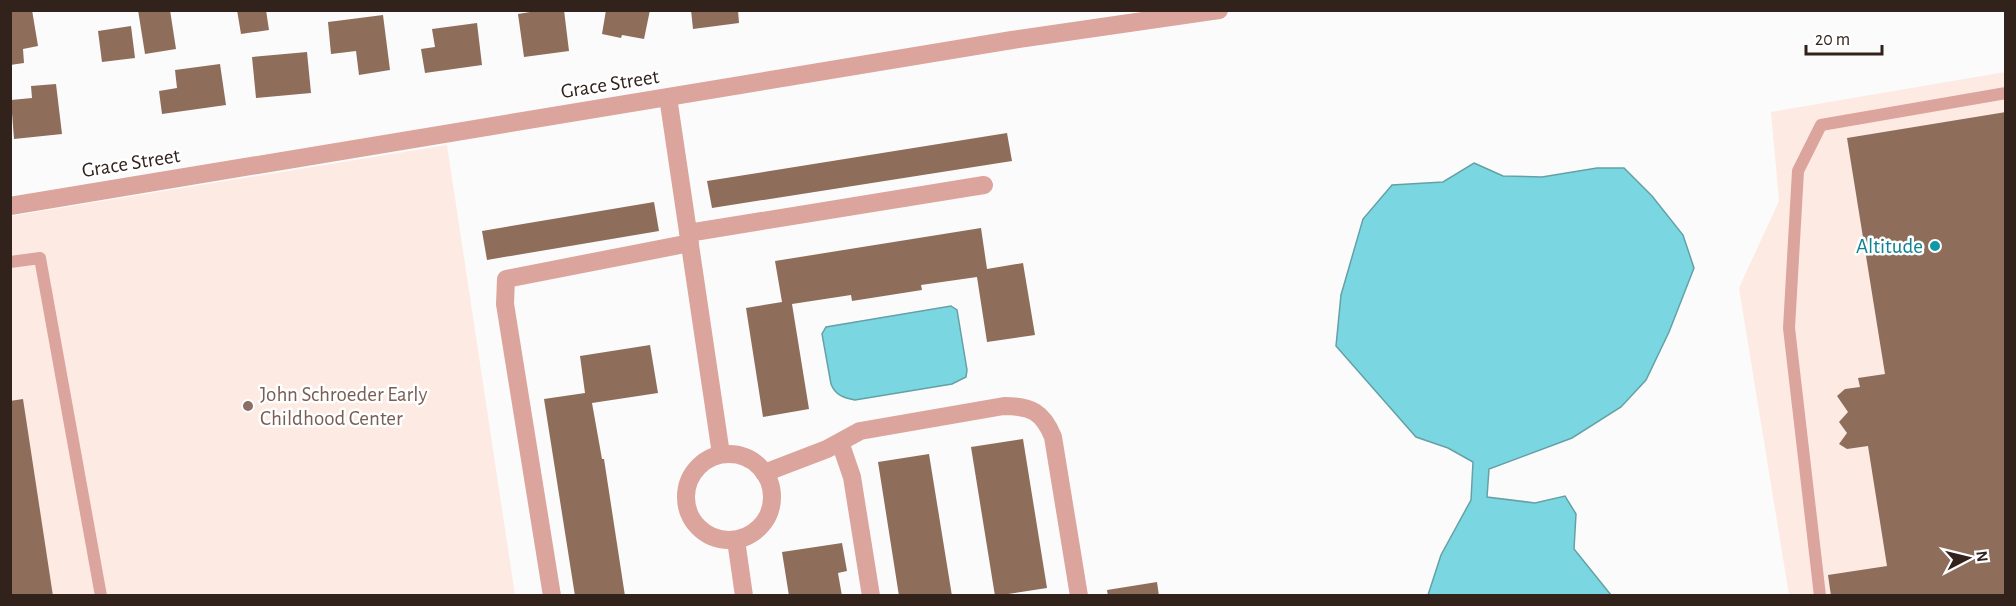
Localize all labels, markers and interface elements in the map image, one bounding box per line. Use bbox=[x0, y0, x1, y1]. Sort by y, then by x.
scale bar bbox=[1806, 18, 1882, 56]
text: 20 m bbox=[1815, 31, 1850, 49]
street label: Grace Street bbox=[559, 66, 661, 102]
street label: Grace Street bbox=[80, 145, 182, 181]
place label: Altitude bbox=[1856, 236, 1923, 257]
marker: Altitude bbox=[1928, 239, 1942, 253]
place label: John Schroeder Early Childhood Center bbox=[260, 384, 427, 429]
marker: John Schroeder Early Childhood Center bbox=[241, 399, 255, 413]
north arrow bbox=[1938, 528, 1998, 588]
text: N bbox=[1973, 550, 1991, 563]

